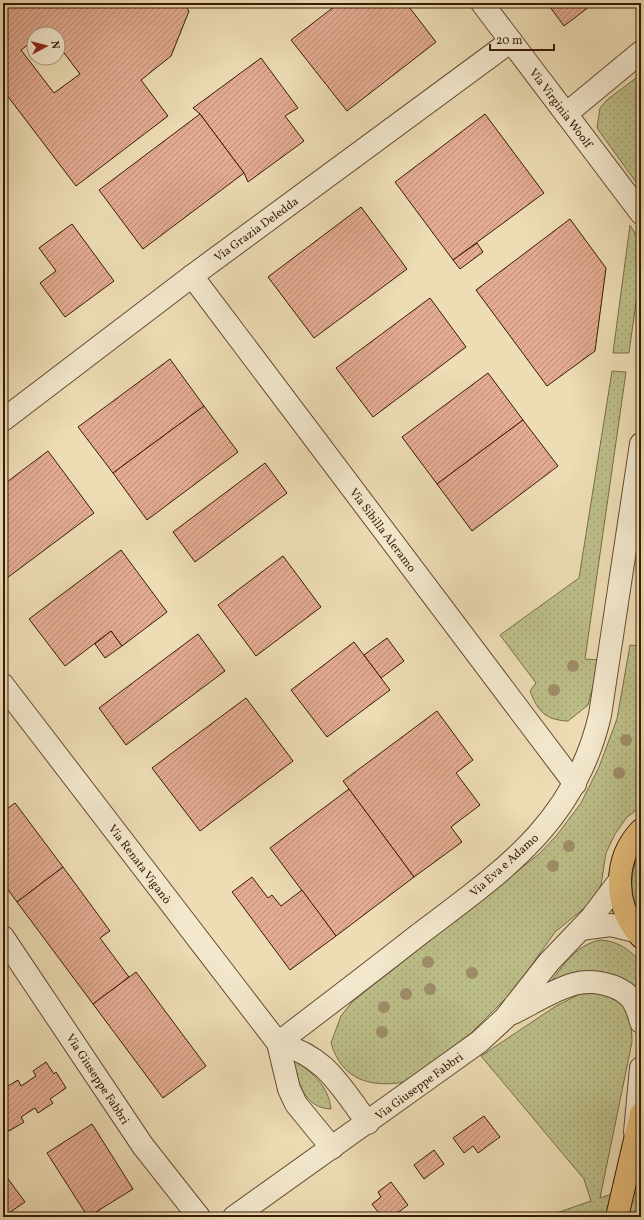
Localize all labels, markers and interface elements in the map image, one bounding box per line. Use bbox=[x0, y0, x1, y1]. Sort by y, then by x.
north arrow bbox=[26, 26, 66, 66]
scale bar bbox=[490, 26, 554, 52]
text: 20 m bbox=[496, 33, 523, 49]
text: N bbox=[47, 40, 62, 50]
street label: Via Virginia Woolf bbox=[525, 66, 596, 153]
street label: Via Grazia Deledda bbox=[211, 194, 302, 266]
street label: Via Sibilla Aleramo bbox=[345, 485, 419, 576]
street label: Via Renata Viganò bbox=[104, 822, 174, 908]
street label: Via Eva e Adamo bbox=[467, 830, 543, 901]
street label: Via Giuseppe Fabbri bbox=[62, 1031, 133, 1128]
street label: Via Giuseppe Fabbri bbox=[372, 1049, 467, 1124]

